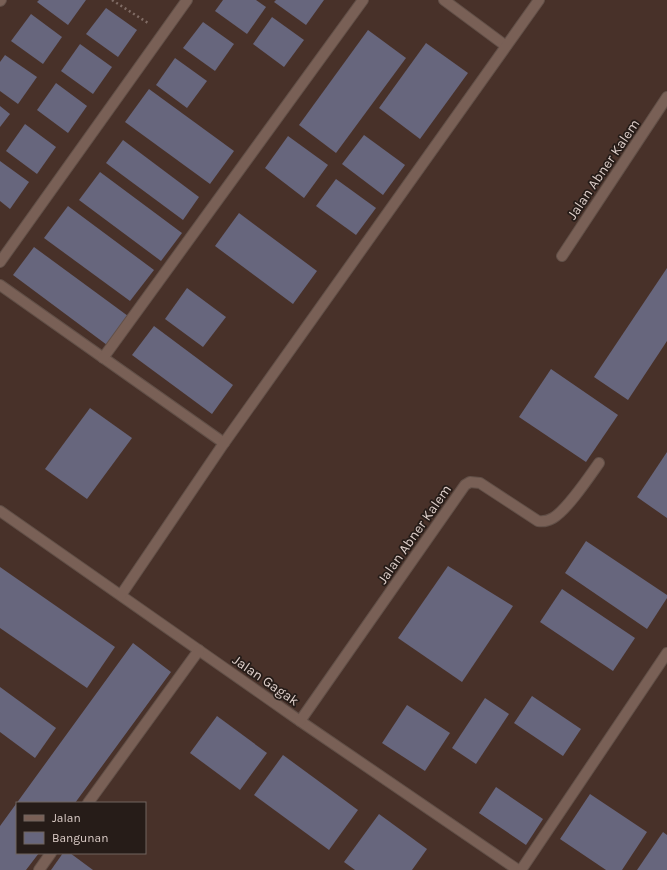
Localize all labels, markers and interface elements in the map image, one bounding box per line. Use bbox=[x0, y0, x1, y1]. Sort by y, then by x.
street label: Jalan Abner Kalem bbox=[564, 116, 643, 223]
street label: Jalan Abner Kalem bbox=[374, 481, 455, 587]
street label: Jalan Gagak bbox=[229, 651, 302, 710]
legend bbox=[16, 802, 146, 854]
text: Jalan bbox=[52, 811, 81, 825]
text: Bangunan bbox=[52, 831, 108, 845]

